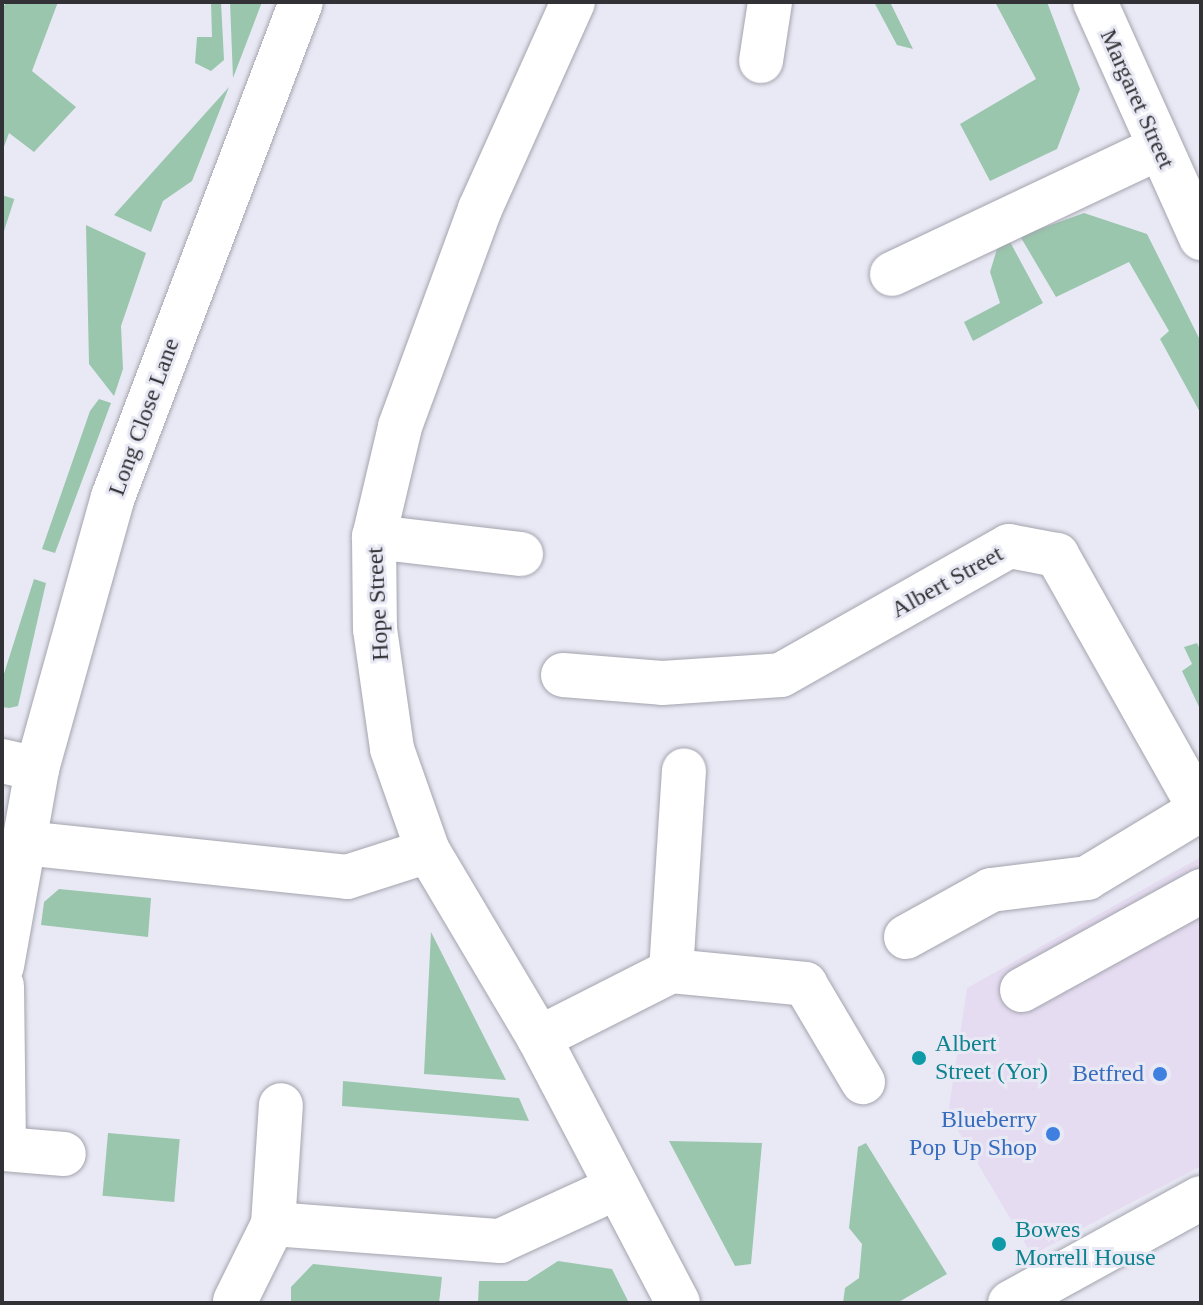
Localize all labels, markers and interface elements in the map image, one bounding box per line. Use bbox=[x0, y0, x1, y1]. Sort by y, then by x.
street label: Margaret Street bbox=[1093, 25, 1181, 173]
street label: Long Close Lane bbox=[102, 334, 186, 500]
street label: Albert Street bbox=[886, 540, 1008, 624]
street label: Hope Street bbox=[361, 546, 395, 662]
place label: Albert Street (Yor) bbox=[935, 1030, 1048, 1086]
marker: Albert Street (Yor) bbox=[910, 1049, 928, 1067]
place label: Betfred bbox=[1072, 1060, 1144, 1088]
marker: Betfred bbox=[1151, 1065, 1169, 1083]
place label: Blueberry Pop Up Shop bbox=[909, 1106, 1037, 1162]
marker: Blueberry Pop Up Shop bbox=[1044, 1125, 1062, 1143]
place label: Bowes Morrell House bbox=[1015, 1216, 1156, 1272]
marker: Bowes Morrell House bbox=[990, 1235, 1008, 1253]

